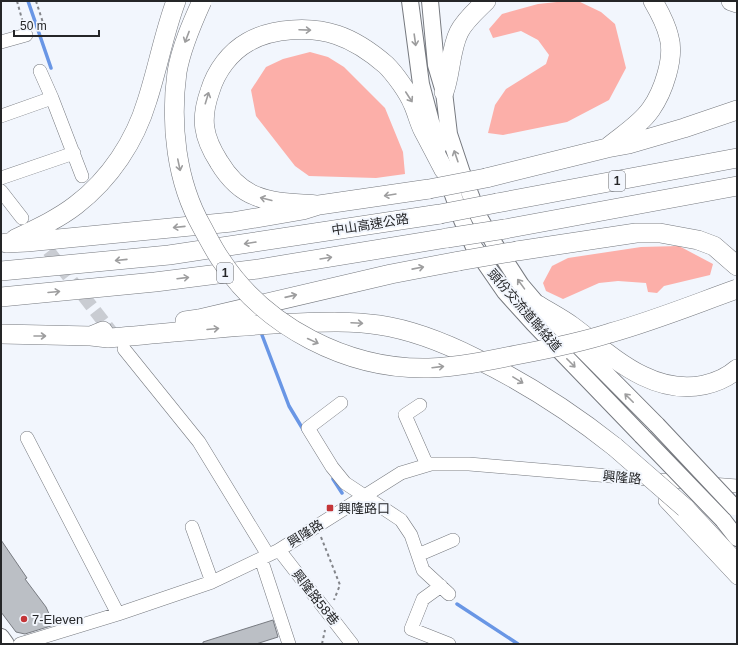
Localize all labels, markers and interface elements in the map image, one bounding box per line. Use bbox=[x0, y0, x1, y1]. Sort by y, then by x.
scale bar bbox=[14, 12, 99, 38]
text: 50 m bbox=[20, 19, 47, 33]
one-way arrow bbox=[298, 26, 311, 34]
one-way arrow bbox=[183, 30, 191, 42]
one-way arrow bbox=[411, 33, 419, 46]
one-way arrow bbox=[405, 91, 413, 102]
one-way arrow bbox=[204, 92, 211, 105]
one-way arrow bbox=[452, 149, 459, 162]
one-way arrow bbox=[176, 158, 184, 171]
road number: 1 bbox=[609, 171, 625, 191]
one-way arrow bbox=[384, 191, 397, 199]
one-way arrow bbox=[260, 194, 273, 202]
street label: 中山高速公路 bbox=[330, 211, 410, 238]
one-way arrow bbox=[173, 223, 186, 231]
one-way arrow bbox=[244, 239, 257, 247]
one-way arrow bbox=[319, 254, 332, 262]
one-way arrow bbox=[115, 256, 128, 264]
road number: 1 bbox=[217, 263, 233, 283]
one-way arrow bbox=[411, 264, 424, 272]
street label: 頭份交流道聯絡道 bbox=[485, 266, 564, 354]
one-way arrow bbox=[176, 274, 189, 282]
one-way arrow bbox=[516, 278, 525, 289]
one-way arrow bbox=[47, 289, 60, 296]
one-way arrow bbox=[285, 292, 298, 300]
one-way arrow bbox=[350, 320, 363, 327]
one-way arrow bbox=[206, 326, 219, 333]
one-way arrow bbox=[33, 332, 46, 340]
one-way arrow bbox=[306, 338, 318, 345]
one-way arrow bbox=[567, 358, 576, 368]
one-way arrow bbox=[431, 363, 444, 371]
one-way arrow bbox=[512, 376, 523, 384]
one-way arrow bbox=[624, 393, 634, 403]
street label: 興隆路 bbox=[602, 468, 642, 487]
place label: 興隆路口 bbox=[338, 501, 390, 516]
marker: 興隆路口 bbox=[325, 503, 335, 513]
street label: 興隆路 bbox=[285, 517, 326, 550]
street label: 興隆路58巷 bbox=[289, 567, 342, 628]
place label: 7-Eleven bbox=[32, 612, 83, 627]
marker: 7-Eleven bbox=[19, 614, 29, 624]

